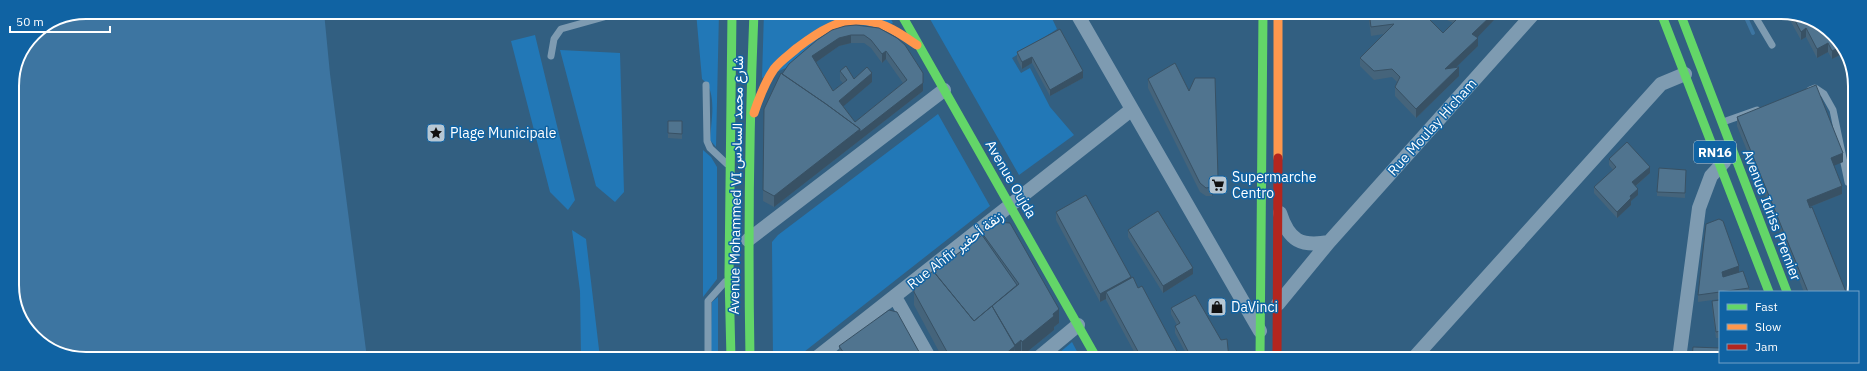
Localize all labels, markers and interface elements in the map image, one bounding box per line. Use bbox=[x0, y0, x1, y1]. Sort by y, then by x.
scale bar bbox=[10, 8, 110, 34]
text: 50 m bbox=[16, 14, 44, 29]
street label: Avenue Mohammed VI شارع محمد السادس bbox=[725, 55, 749, 315]
street label: Rue Moulay Hicham bbox=[1384, 75, 1480, 179]
place icon: Plage Municipale bbox=[425, 122, 447, 144]
place label: Plage Municipale bbox=[450, 124, 557, 142]
street label: Avenue Oujda bbox=[981, 137, 1041, 222]
road number: RN16 bbox=[1694, 141, 1736, 163]
street label: Avenue Idriss Premier bbox=[1739, 147, 1805, 283]
place label: Supermarche Centro bbox=[1232, 168, 1317, 202]
supermarket icon: Supermarche Centro bbox=[1207, 174, 1229, 196]
street label: Rue Ahfir زنقة أحفير bbox=[903, 207, 1007, 293]
legend bbox=[1719, 291, 1859, 363]
shop icon: DaVinci bbox=[1206, 296, 1228, 318]
place label: DaVinci bbox=[1231, 298, 1278, 316]
text: Fast bbox=[1755, 299, 1778, 314]
text: Slow bbox=[1755, 319, 1781, 334]
text: Jam bbox=[1755, 339, 1778, 354]

